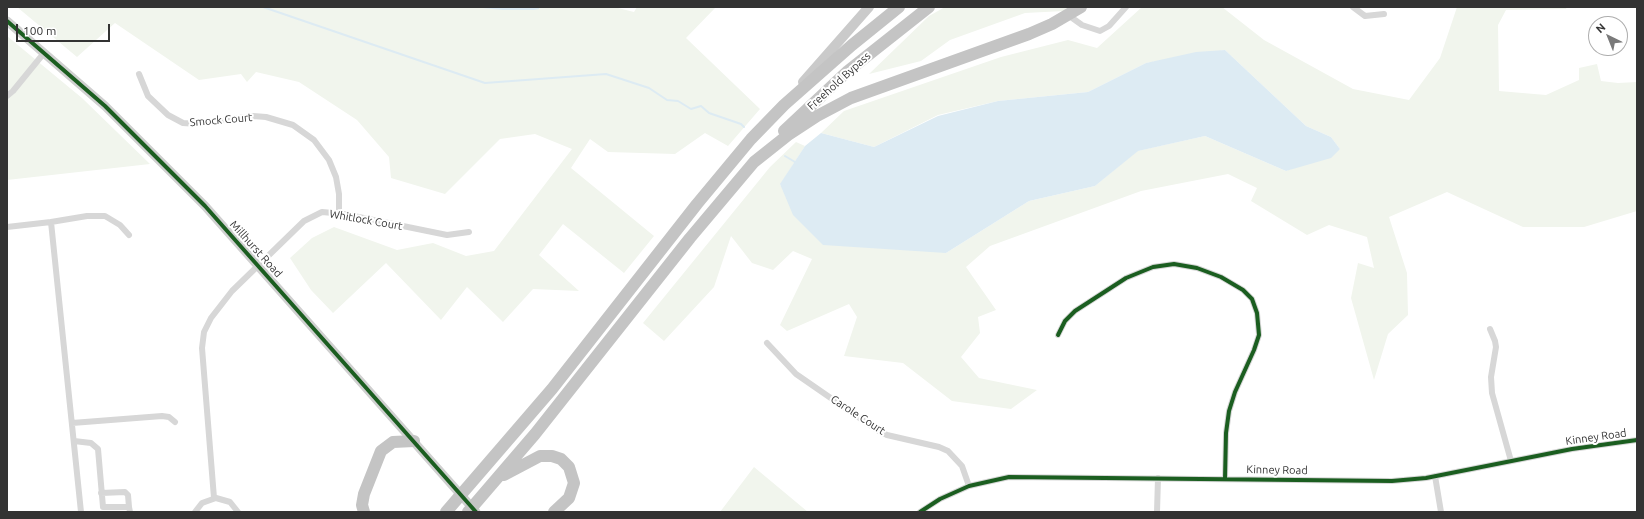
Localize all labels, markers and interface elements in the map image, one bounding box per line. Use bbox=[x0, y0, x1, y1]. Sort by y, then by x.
scale bar bbox=[18, 16, 112, 42]
north arrow bbox=[1588, 16, 1628, 56]
text: N bbox=[1593, 21, 1608, 35]
text: 100 m bbox=[23, 24, 56, 37]
street label: Freehold Bypass bbox=[805, 49, 873, 113]
street label: Smock Court bbox=[189, 111, 253, 129]
street label: Whitlock Court bbox=[328, 207, 404, 233]
street label: Millhurst Road bbox=[227, 218, 285, 280]
street label: Carole Court bbox=[828, 392, 888, 438]
street label: Kinney Road bbox=[1565, 426, 1627, 448]
street label: Kinney Road bbox=[1246, 463, 1308, 477]

